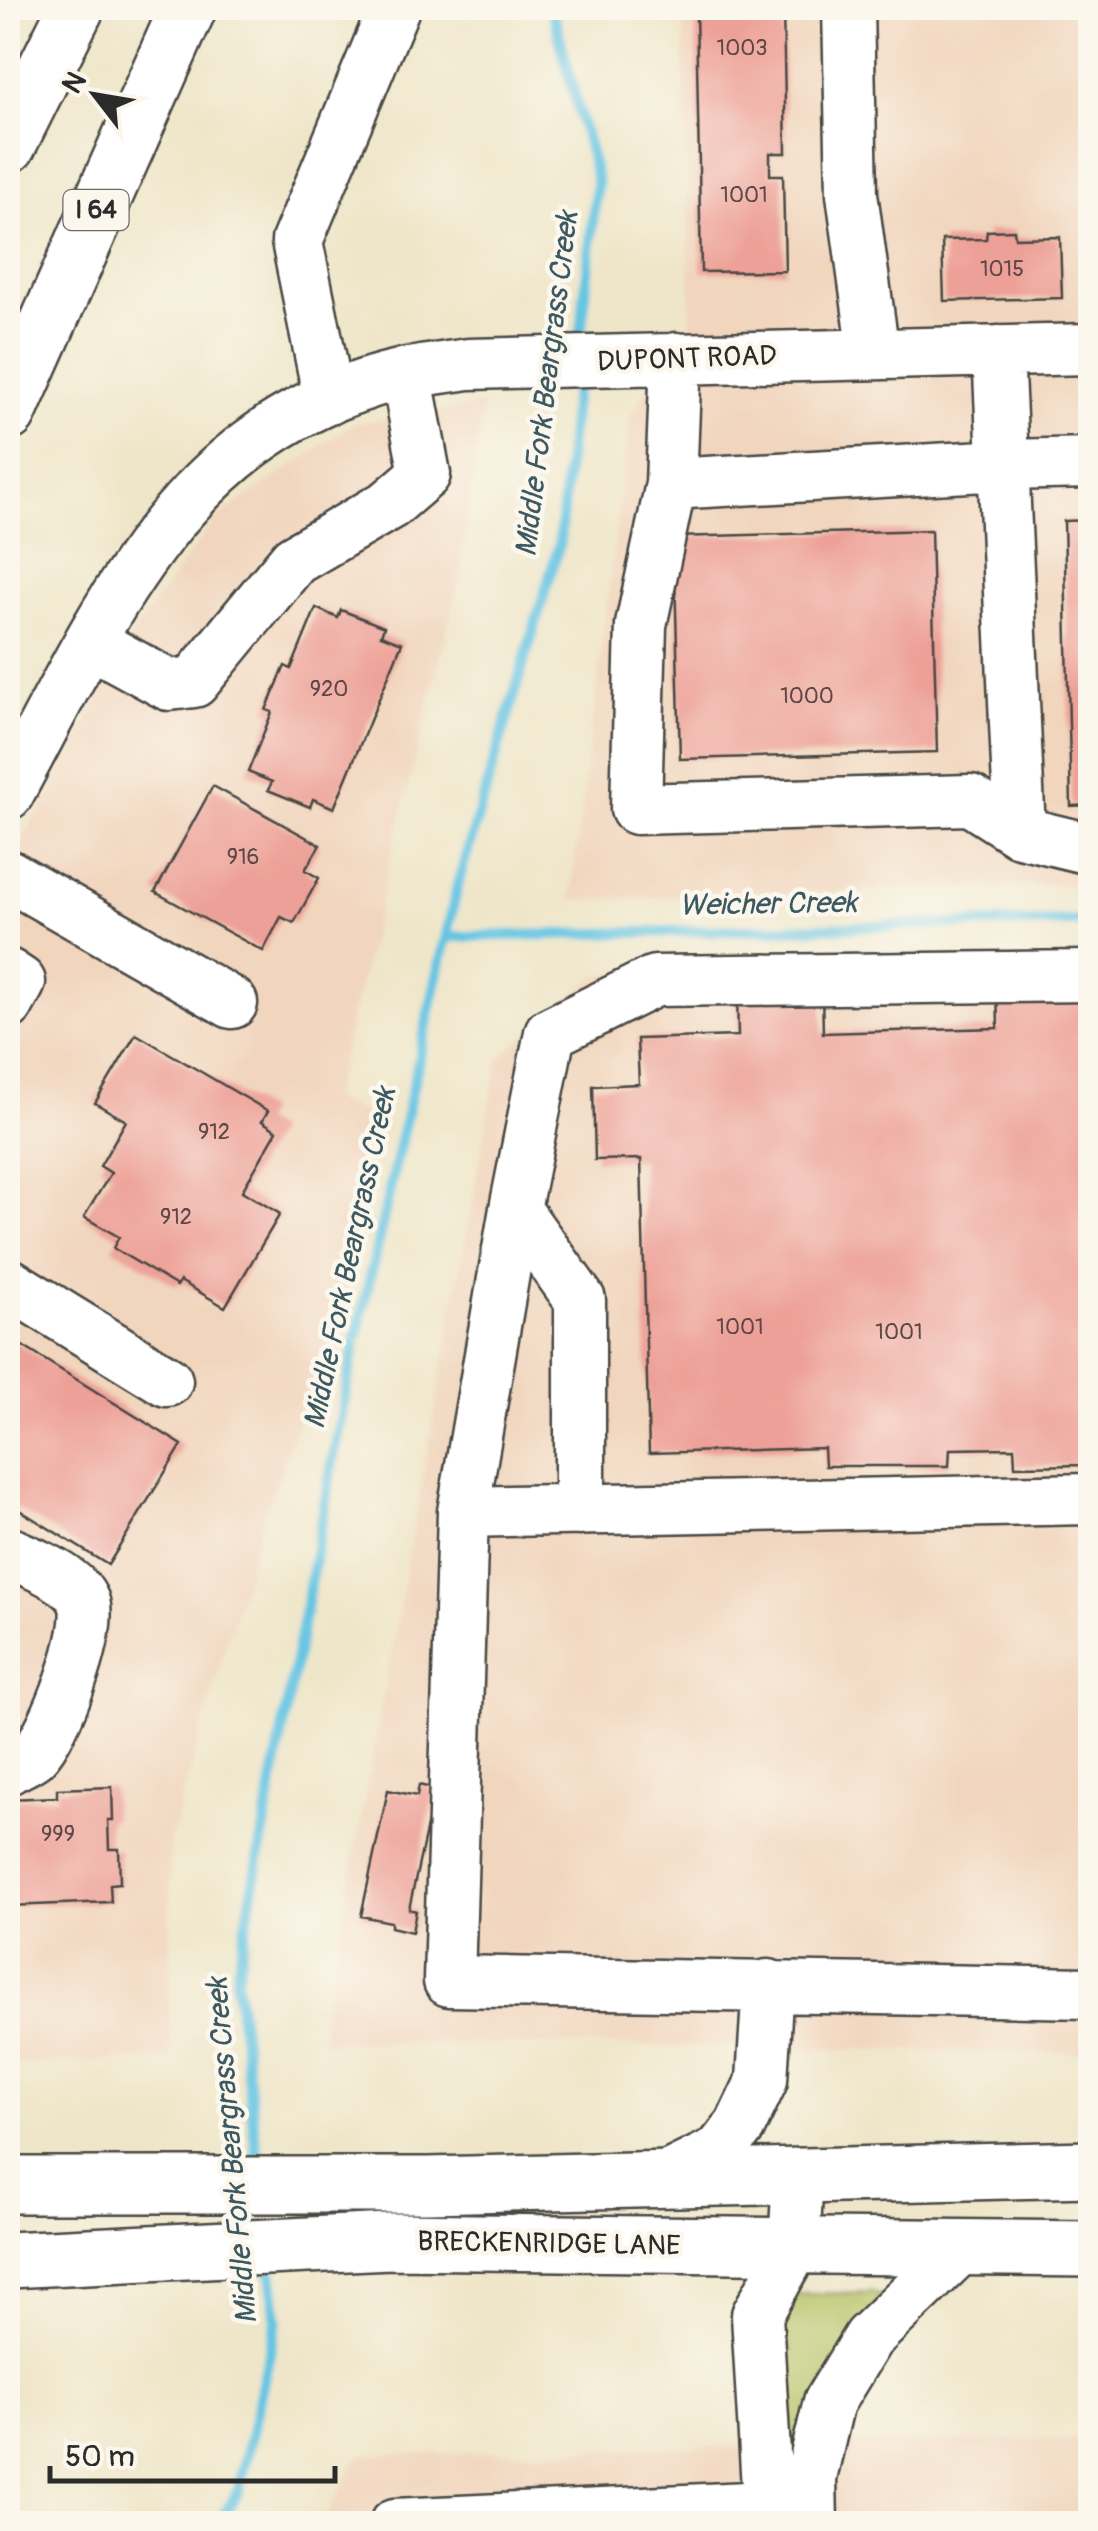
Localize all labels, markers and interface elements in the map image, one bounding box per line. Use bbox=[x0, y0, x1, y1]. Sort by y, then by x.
house number: 1003 bbox=[717, 34, 767, 62]
north arrow bbox=[45, 45, 145, 145]
text: N bbox=[55, 66, 95, 100]
house number: 1001 bbox=[720, 181, 768, 209]
road number: I 64 bbox=[64, 190, 128, 230]
water label: Middle Fork Beargrass Creek bbox=[507, 207, 587, 559]
house number: 1015 bbox=[980, 255, 1024, 283]
street label: DUPONT ROAD bbox=[597, 338, 777, 380]
house number: 920 bbox=[310, 675, 348, 703]
house number: 1000 bbox=[780, 682, 834, 710]
house number: 916 bbox=[227, 843, 259, 871]
water label: Weicher Creek bbox=[679, 884, 860, 924]
water label: Middle Fork Beargrass Creek bbox=[296, 1082, 405, 1432]
house number: 912 bbox=[198, 1118, 230, 1146]
house number: 912 bbox=[160, 1203, 192, 1231]
house number: 1001 bbox=[716, 1313, 764, 1341]
house number: 1001 bbox=[875, 1318, 923, 1346]
house number: 999 bbox=[41, 1820, 75, 1848]
water label: Middle Fork Beargrass Creek bbox=[198, 1974, 266, 2326]
street label: BRECKENRIDGE LANE bbox=[417, 2224, 681, 2264]
scale bar bbox=[50, 2421, 335, 2483]
text: 50 m bbox=[65, 2438, 135, 2475]

